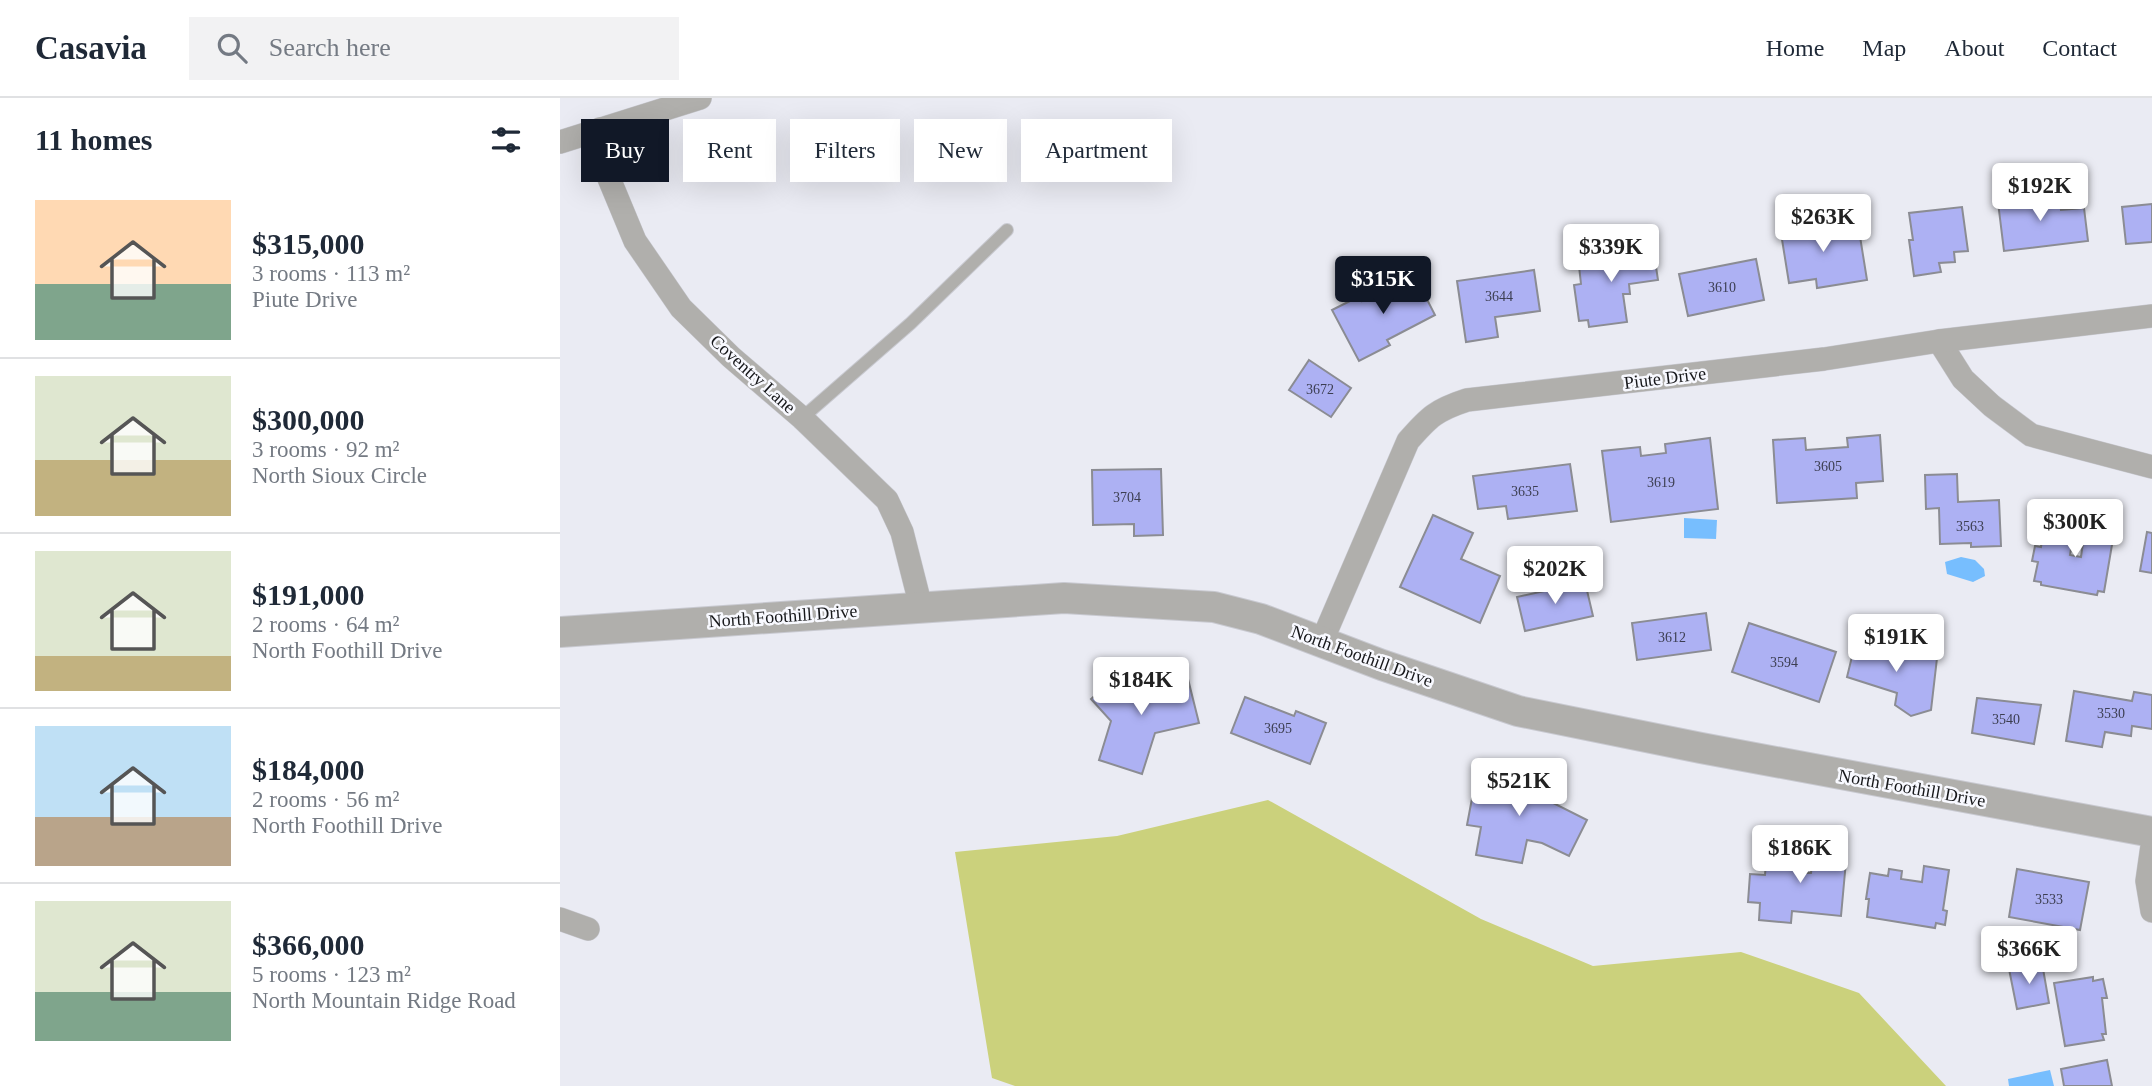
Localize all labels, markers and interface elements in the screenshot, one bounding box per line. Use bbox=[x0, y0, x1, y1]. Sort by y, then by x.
search box bbox=[189, 17, 679, 80]
icon: search bbox=[213, 29, 251, 67]
text: Casavia bbox=[35, 30, 147, 66]
text: Search here bbox=[269, 33, 391, 62]
text: Home bbox=[1766, 35, 1824, 61]
text: Map bbox=[1862, 35, 1906, 61]
text: About bbox=[1944, 35, 2004, 61]
text: Contact bbox=[2042, 35, 2117, 61]
chip: Buy bbox=[581, 119, 669, 182]
chip: Rent bbox=[683, 119, 776, 182]
chip: Filters bbox=[790, 119, 900, 182]
chip: New bbox=[914, 119, 1007, 182]
chip: Apartment bbox=[1021, 119, 1172, 182]
icon: filters bbox=[487, 121, 525, 159]
text: 11 homes bbox=[35, 123, 153, 156]
pin: $192K bbox=[1991, 164, 2089, 223]
text: $192K bbox=[2008, 173, 2072, 198]
pin: $263K bbox=[1774, 194, 1872, 254]
text: $263K bbox=[1791, 204, 1855, 229]
pin: $339K bbox=[1562, 225, 1660, 284]
text: $315,000 bbox=[252, 227, 365, 260]
icon: home bbox=[91, 228, 175, 312]
text: $339K bbox=[1579, 234, 1643, 259]
pin: $315K bbox=[1334, 256, 1432, 316]
text: 3 rooms · 113 m² bbox=[252, 261, 410, 286]
text: $315K bbox=[1351, 266, 1415, 291]
house number: 3610 bbox=[1708, 280, 1736, 295]
text: Piute Drive bbox=[252, 287, 357, 312]
house number: 3644 bbox=[1485, 289, 1513, 304]
street label: Coventry Lane bbox=[706, 331, 800, 417]
street label: Piute Drive bbox=[1623, 363, 1707, 393]
house number: 3672 bbox=[1306, 382, 1334, 397]
text: $300,000 bbox=[252, 403, 365, 436]
icon: home bbox=[91, 404, 175, 488]
text: 3 rooms · 92 m² bbox=[252, 437, 399, 462]
house number: 3605 bbox=[1814, 459, 1842, 474]
text: North Sioux Circle bbox=[252, 463, 427, 488]
house number: 3619 bbox=[1647, 475, 1675, 490]
house number: 3635 bbox=[1511, 484, 1539, 499]
house number: 3704 bbox=[1113, 490, 1141, 505]
pin: $300K bbox=[2026, 500, 2124, 559]
text: $300K bbox=[2043, 509, 2107, 534]
house number: 3563 bbox=[1956, 519, 1984, 534]
pin: $202K bbox=[1506, 546, 1604, 606]
text: $202K bbox=[1523, 556, 1587, 581]
text: $191,000 bbox=[252, 578, 365, 611]
icon: home bbox=[91, 579, 175, 663]
street label: North Foothill Drive bbox=[708, 601, 858, 631]
text: 2 rooms · 64 m² bbox=[252, 612, 399, 637]
pin: $191K bbox=[1847, 614, 1945, 674]
street label: North Foothill Drive bbox=[1289, 621, 1435, 691]
text: $191K bbox=[1864, 624, 1928, 649]
house number: 3612 bbox=[1658, 630, 1686, 645]
text: North Foothill Drive bbox=[252, 638, 442, 663]
house number: 3594 bbox=[1770, 655, 1798, 670]
pin: $184K bbox=[1092, 658, 1190, 717]
text: $184K bbox=[1109, 667, 1173, 692]
house number: 3530 bbox=[2097, 706, 2125, 721]
house number: 3540 bbox=[1992, 712, 2020, 727]
house number: 3695 bbox=[1264, 721, 1292, 736]
text: $184,000 bbox=[252, 753, 365, 786]
icon: home bbox=[91, 754, 175, 838]
pin: $521K bbox=[1470, 758, 1568, 818]
street label: North Foothill Drive bbox=[1837, 765, 1987, 811]
text: $521K bbox=[1487, 768, 1551, 793]
text: 2 rooms · 56 m² bbox=[252, 787, 399, 812]
text: North Foothill Drive bbox=[252, 813, 442, 838]
pin: $186K bbox=[1751, 826, 1849, 885]
text: $186K bbox=[1768, 835, 1832, 860]
house number: 3533 bbox=[2035, 892, 2063, 907]
pin: $366K bbox=[1980, 926, 2078, 986]
text: $366,000 bbox=[252, 928, 365, 961]
icon: home bbox=[91, 929, 175, 1013]
text: $366K bbox=[1997, 936, 2061, 961]
text: 5 rooms · 123 m² bbox=[252, 962, 411, 987]
text: North Mountain Ridge Road bbox=[252, 988, 516, 1013]

